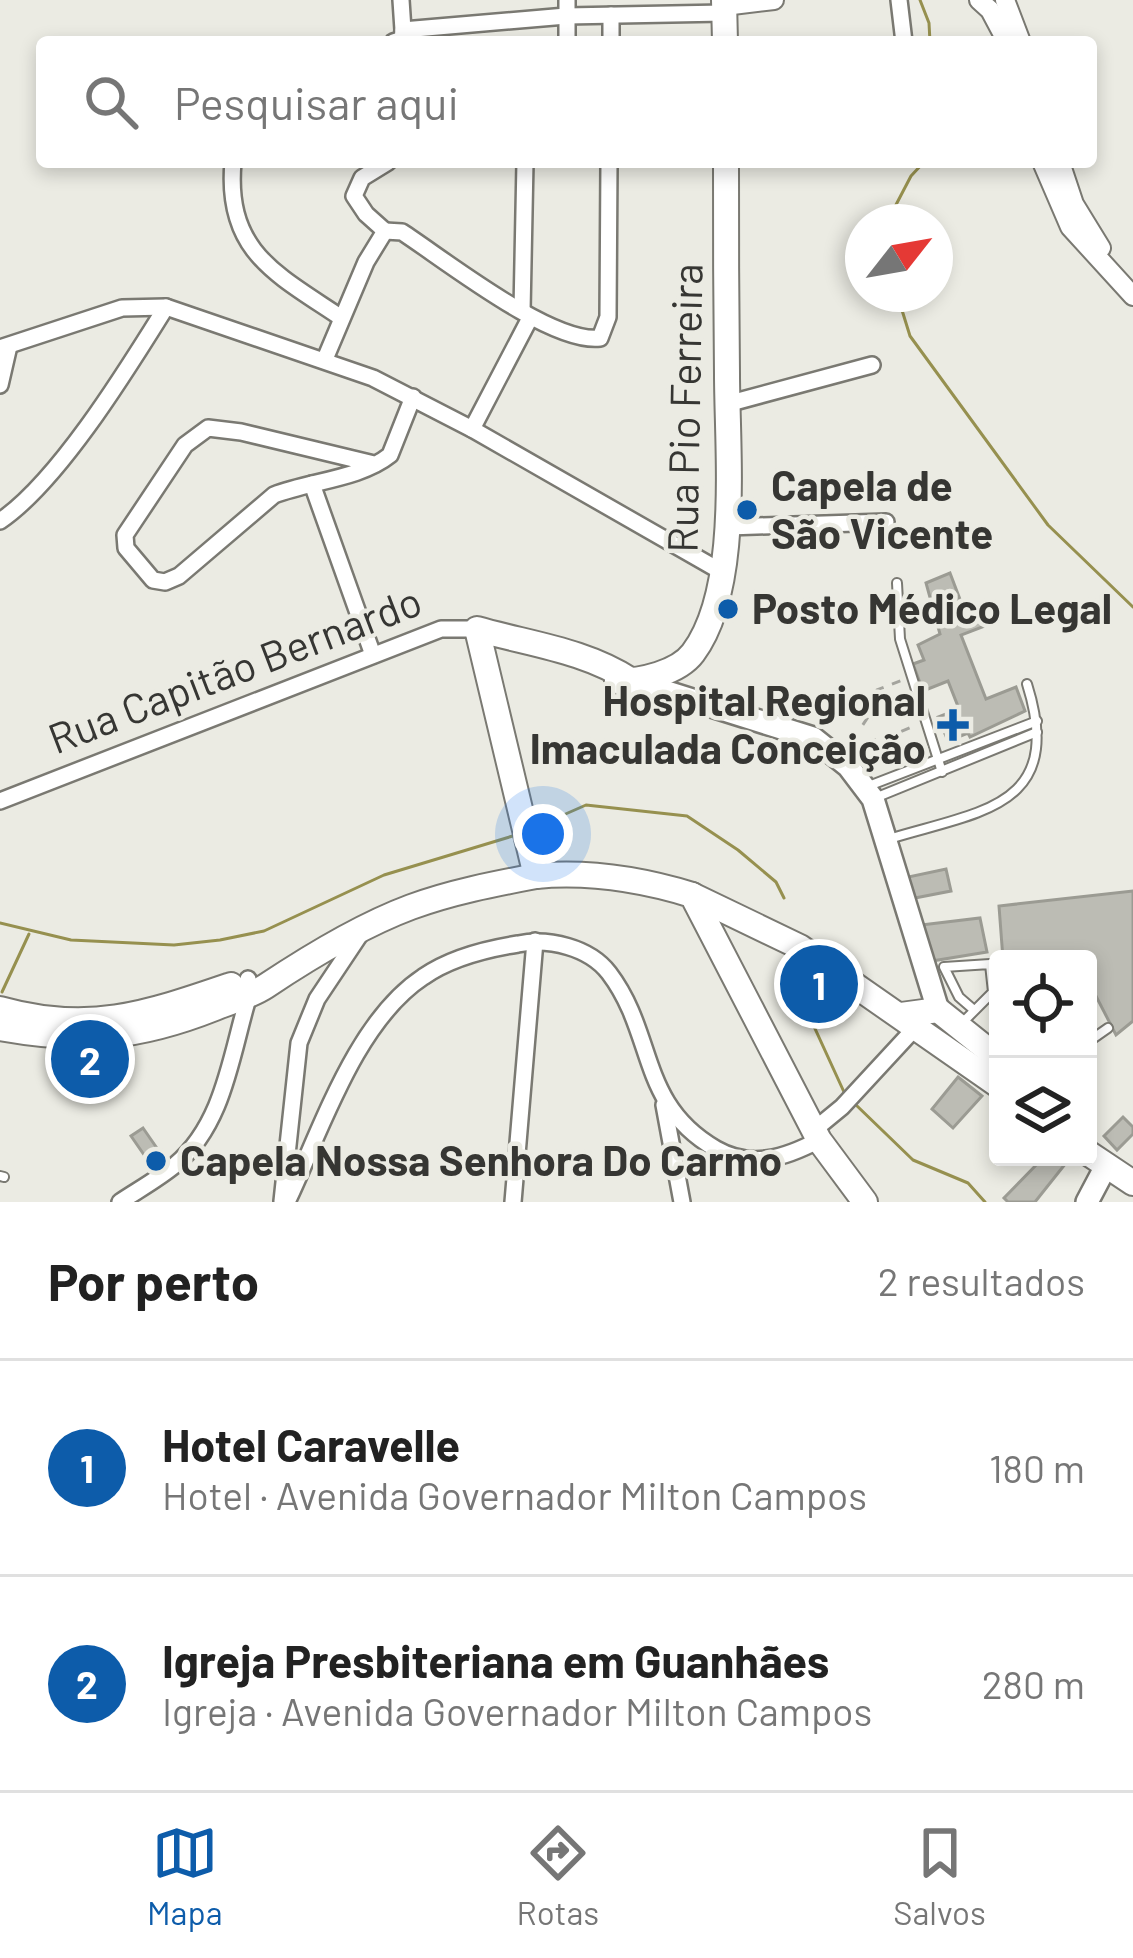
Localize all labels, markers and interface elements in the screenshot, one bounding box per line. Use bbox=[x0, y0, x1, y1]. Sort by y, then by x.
search box bbox=[36, 36, 1097, 168]
icon: search bbox=[78, 69, 144, 135]
text: Pesquisar aqui bbox=[174, 75, 459, 129]
north arrow bbox=[845, 204, 953, 312]
street label: Rua Pio Ferreira bbox=[655, 263, 711, 553]
place label: Capela de São Vicente bbox=[771, 459, 993, 557]
marker: Capela de São Vicente bbox=[734, 497, 760, 523]
street label: Rua Capitão Bernardo bbox=[41, 574, 428, 763]
place label: Posto Médico Legal bbox=[752, 582, 1112, 633]
marker: Posto Médico Legal bbox=[715, 596, 741, 622]
place label: Hospital Regional Imaculada Conceição bbox=[530, 674, 926, 772]
marker: Hospital Regional Imaculada Conceição bbox=[937, 709, 969, 741]
your location bbox=[513, 804, 573, 864]
pin: 1 bbox=[780, 939, 858, 1029]
map controls bbox=[989, 950, 1097, 1166]
button: locate bbox=[989, 950, 1097, 1058]
pin: 2 bbox=[51, 1014, 129, 1104]
button: layers bbox=[989, 1058, 1097, 1166]
place label: Capela Nossa Senhora Do Carmo bbox=[180, 1134, 782, 1184]
marker: Capela Nossa Senhora Do Carmo bbox=[143, 1148, 169, 1174]
text: Por perto bbox=[48, 1250, 259, 1311]
text: 2 resultados bbox=[878, 1257, 1085, 1304]
text: Hotel Caravelle bbox=[162, 1417, 460, 1471]
text: 1 bbox=[80, 1444, 94, 1491]
text: 180 m bbox=[989, 1444, 1085, 1491]
text: Hotel · Avenida Governador Milton Campos bbox=[162, 1471, 867, 1518]
text: Igreja Presbiteriana em Guanhães bbox=[162, 1633, 829, 1687]
text: 2 bbox=[76, 1660, 98, 1707]
text: 280 m bbox=[982, 1660, 1085, 1707]
text: Igreja · Avenida Governador Milton Campos bbox=[162, 1687, 872, 1734]
tab: Mapa bbox=[147, 1820, 223, 1932]
tab: Rotas bbox=[517, 1820, 599, 1932]
tab: Salvos bbox=[893, 1820, 986, 1932]

